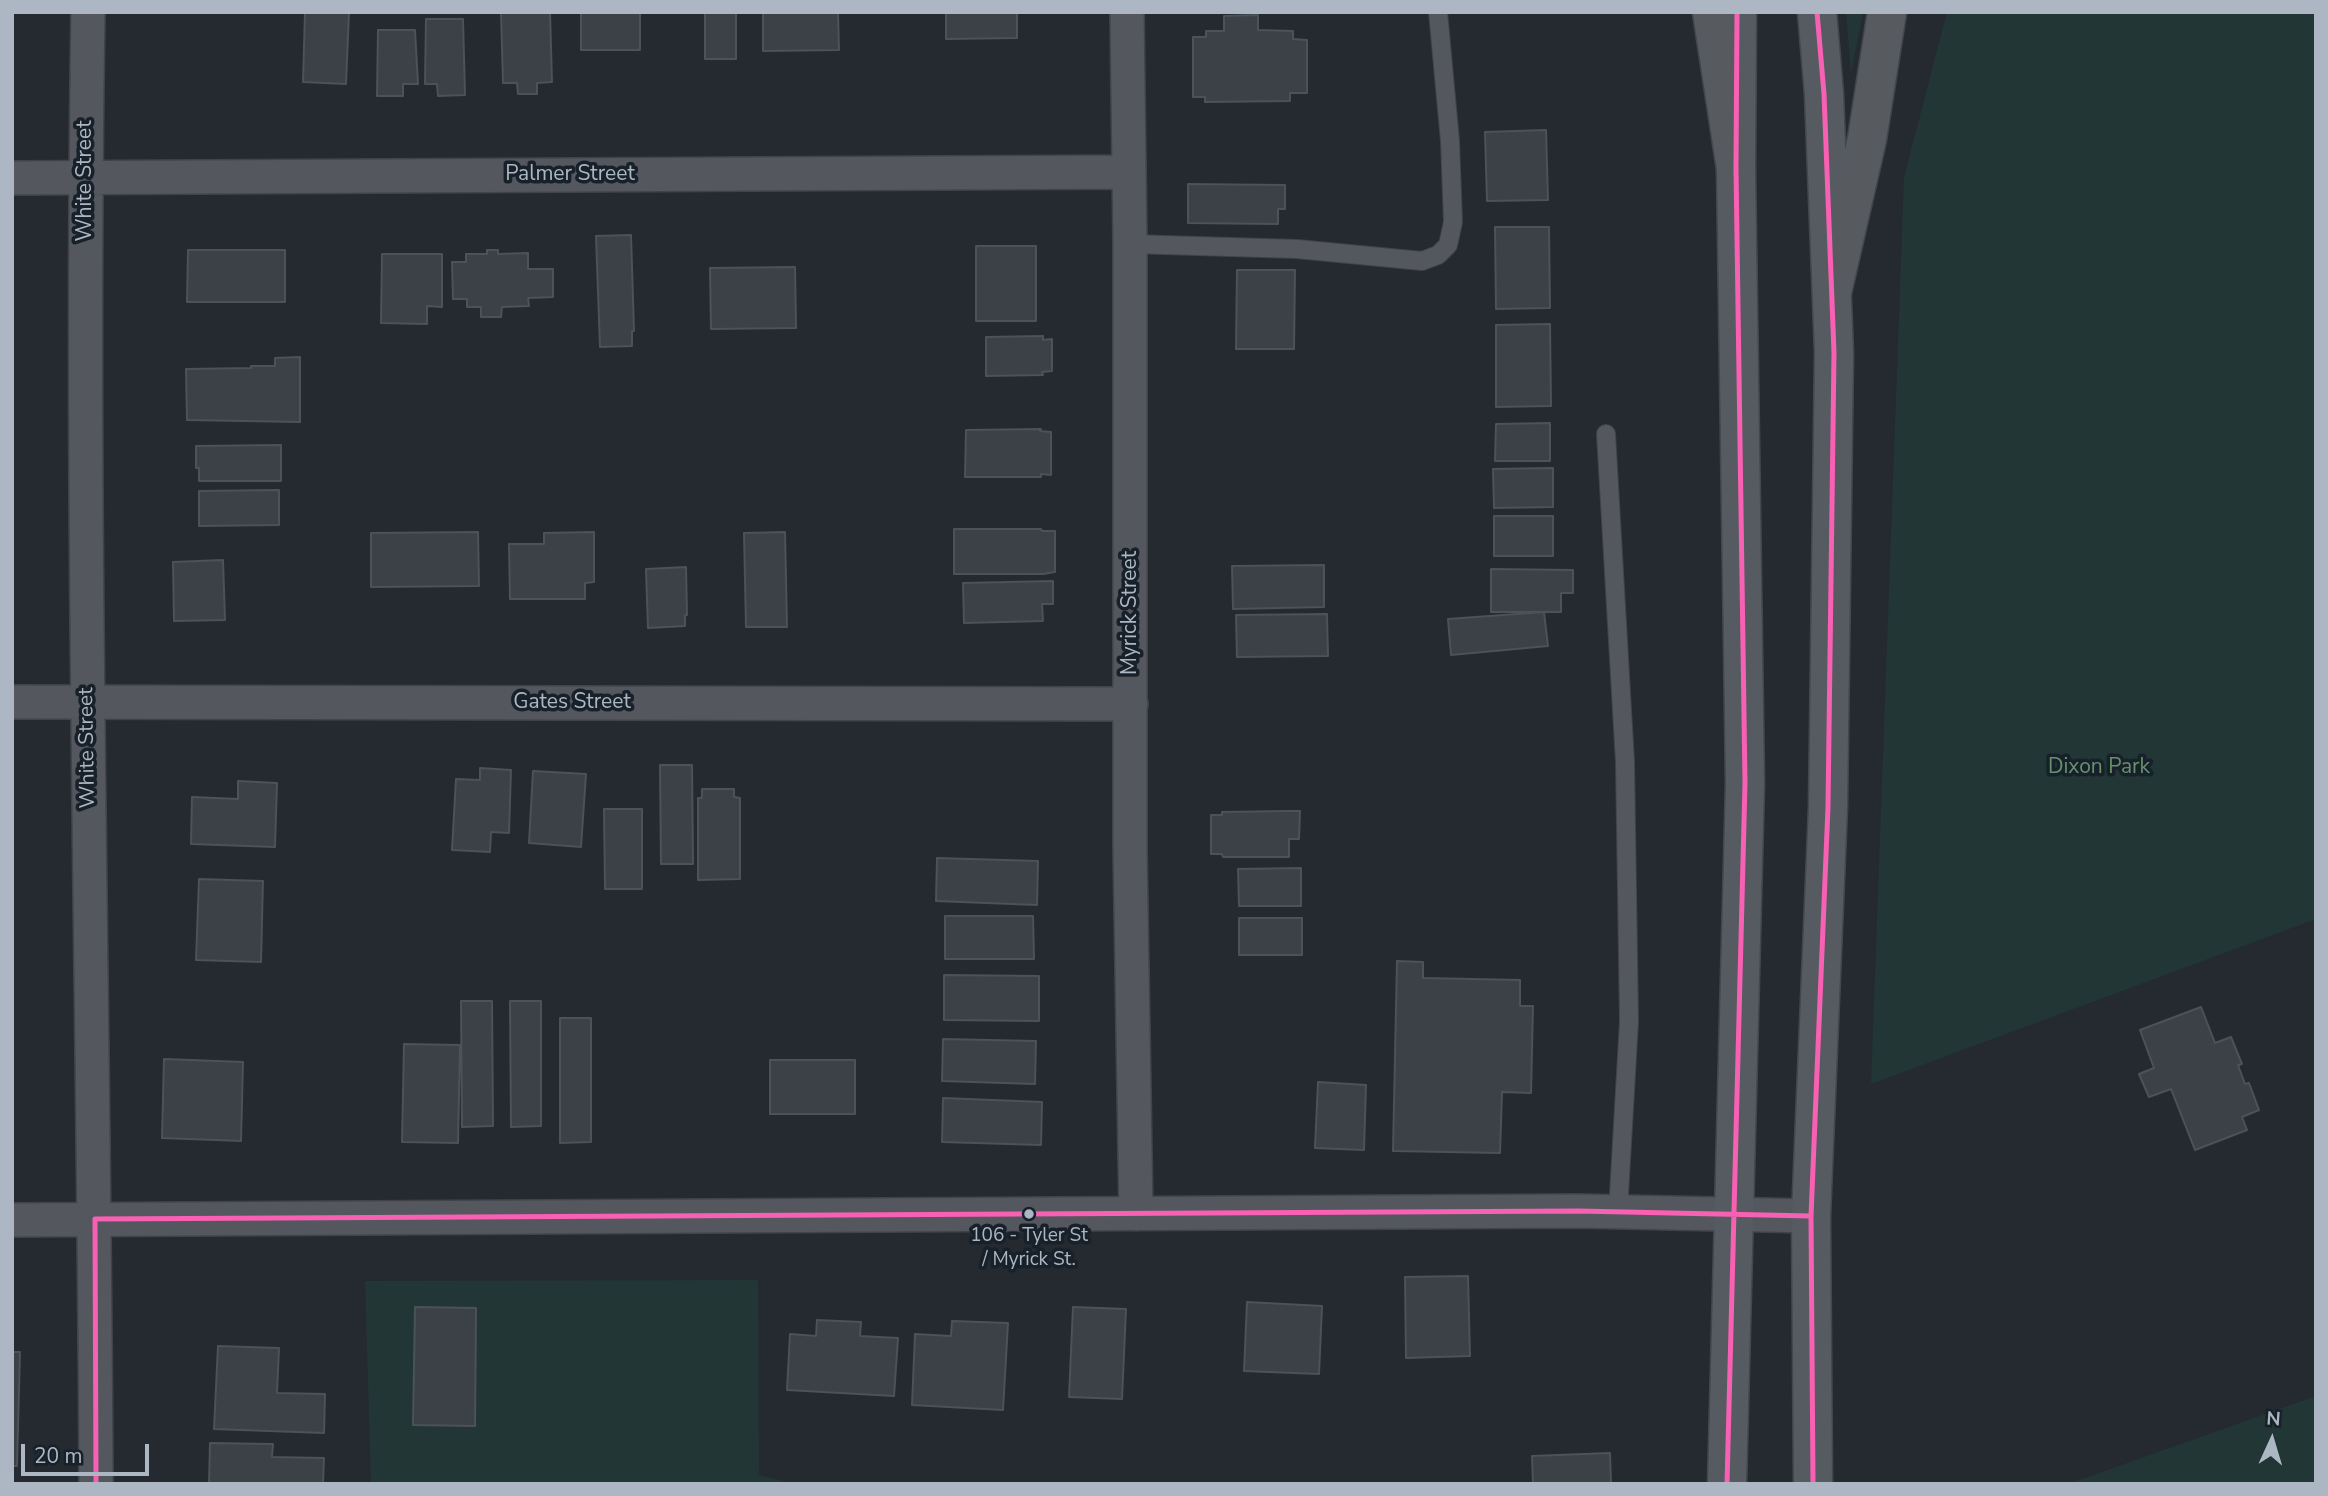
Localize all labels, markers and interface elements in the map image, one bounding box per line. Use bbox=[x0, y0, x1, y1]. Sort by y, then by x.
street label: White Street bbox=[73, 120, 99, 242]
street label: Palmer Street bbox=[505, 162, 635, 188]
street label: Myrick Street bbox=[1118, 551, 1144, 675]
street label: White Street bbox=[74, 687, 102, 809]
street label: Gates Street bbox=[513, 690, 631, 716]
park label: Dixon Park bbox=[2048, 755, 2150, 781]
marker: 106 - Tyler St / Myrick St. bbox=[1022, 1207, 1036, 1221]
place label: 106 - Tyler St / Myrick St. bbox=[970, 1225, 1088, 1269]
north arrow bbox=[2237, 1405, 2307, 1475]
text: N bbox=[2265, 1406, 2281, 1433]
scale bar bbox=[24, 1430, 152, 1474]
text: 20 m bbox=[34, 1442, 83, 1470]

